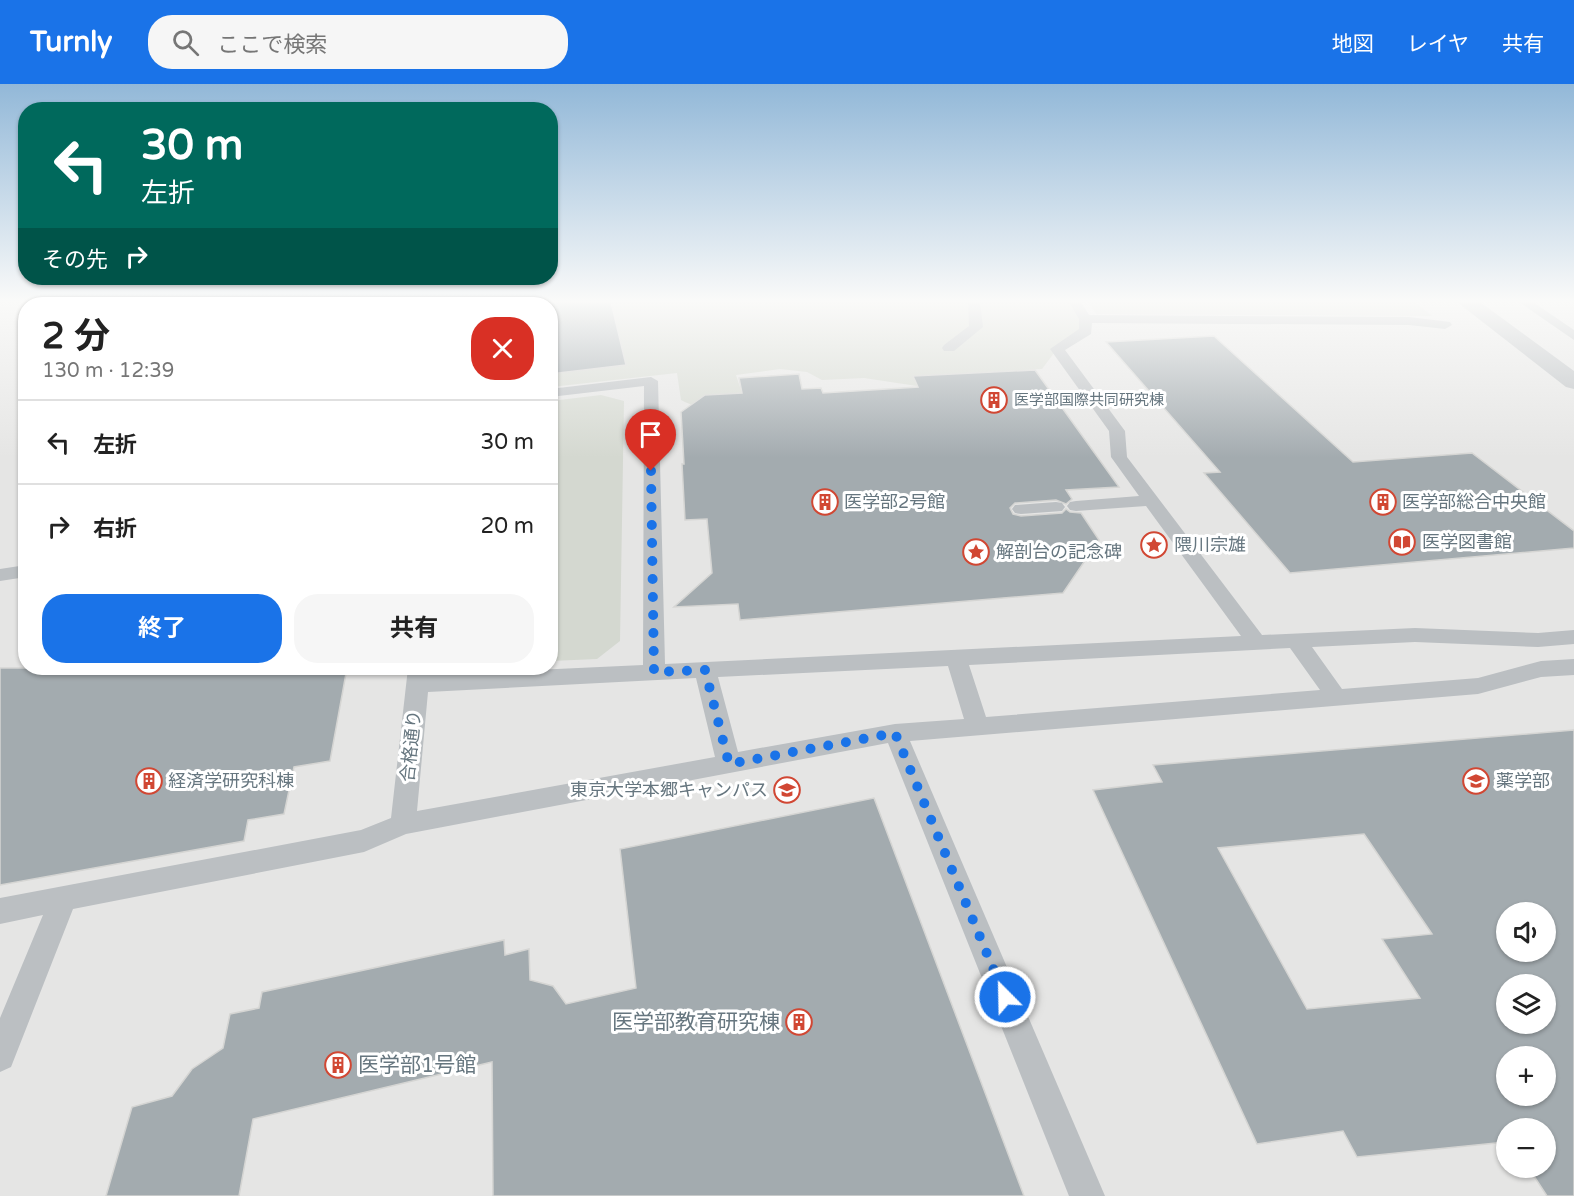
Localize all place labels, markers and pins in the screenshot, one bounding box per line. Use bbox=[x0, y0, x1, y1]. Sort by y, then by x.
building icon: 医学部国際共同研究棟 bbox=[979, 385, 1009, 415]
place label: 医学部国際共同研究棟 bbox=[1014, 391, 1164, 409]
pin bbox=[625, 409, 676, 471]
building icon: 医学部2号館 bbox=[810, 487, 840, 517]
building icon: 医学部総合中央館 bbox=[1368, 487, 1398, 517]
place label: 医学部2号館 bbox=[844, 491, 945, 513]
place label: 医学部総合中央館 bbox=[1402, 491, 1546, 513]
library icon: 医学図書館 bbox=[1387, 527, 1417, 557]
place icon: 隈川宗雄 bbox=[1139, 530, 1169, 560]
place label: 医学図書館 bbox=[1422, 531, 1512, 553]
place label: 隈川宗雄 bbox=[1174, 534, 1246, 556]
place icon: 解剖台の記念碑 bbox=[961, 537, 991, 567]
place label: 解剖台の記念碑 bbox=[996, 541, 1122, 563]
building icon: 経済学研究科棟 bbox=[134, 766, 164, 796]
school or university icon: 薬学部 bbox=[1461, 766, 1491, 796]
place label: 経済学研究科棟 bbox=[168, 770, 294, 792]
place label: 薬学部 bbox=[1496, 770, 1550, 792]
school or university icon: 東京大学本郷キャンパス bbox=[772, 775, 802, 805]
place label: 東京大学本郷キャンパス bbox=[570, 779, 768, 801]
building icon: 医学部教育研究棟 bbox=[784, 1007, 814, 1037]
place label: 医学部教育研究棟 bbox=[612, 1010, 780, 1035]
building icon: 医学部1号館 bbox=[323, 1050, 353, 1080]
place label: 医学部1号館 bbox=[358, 1053, 476, 1078]

